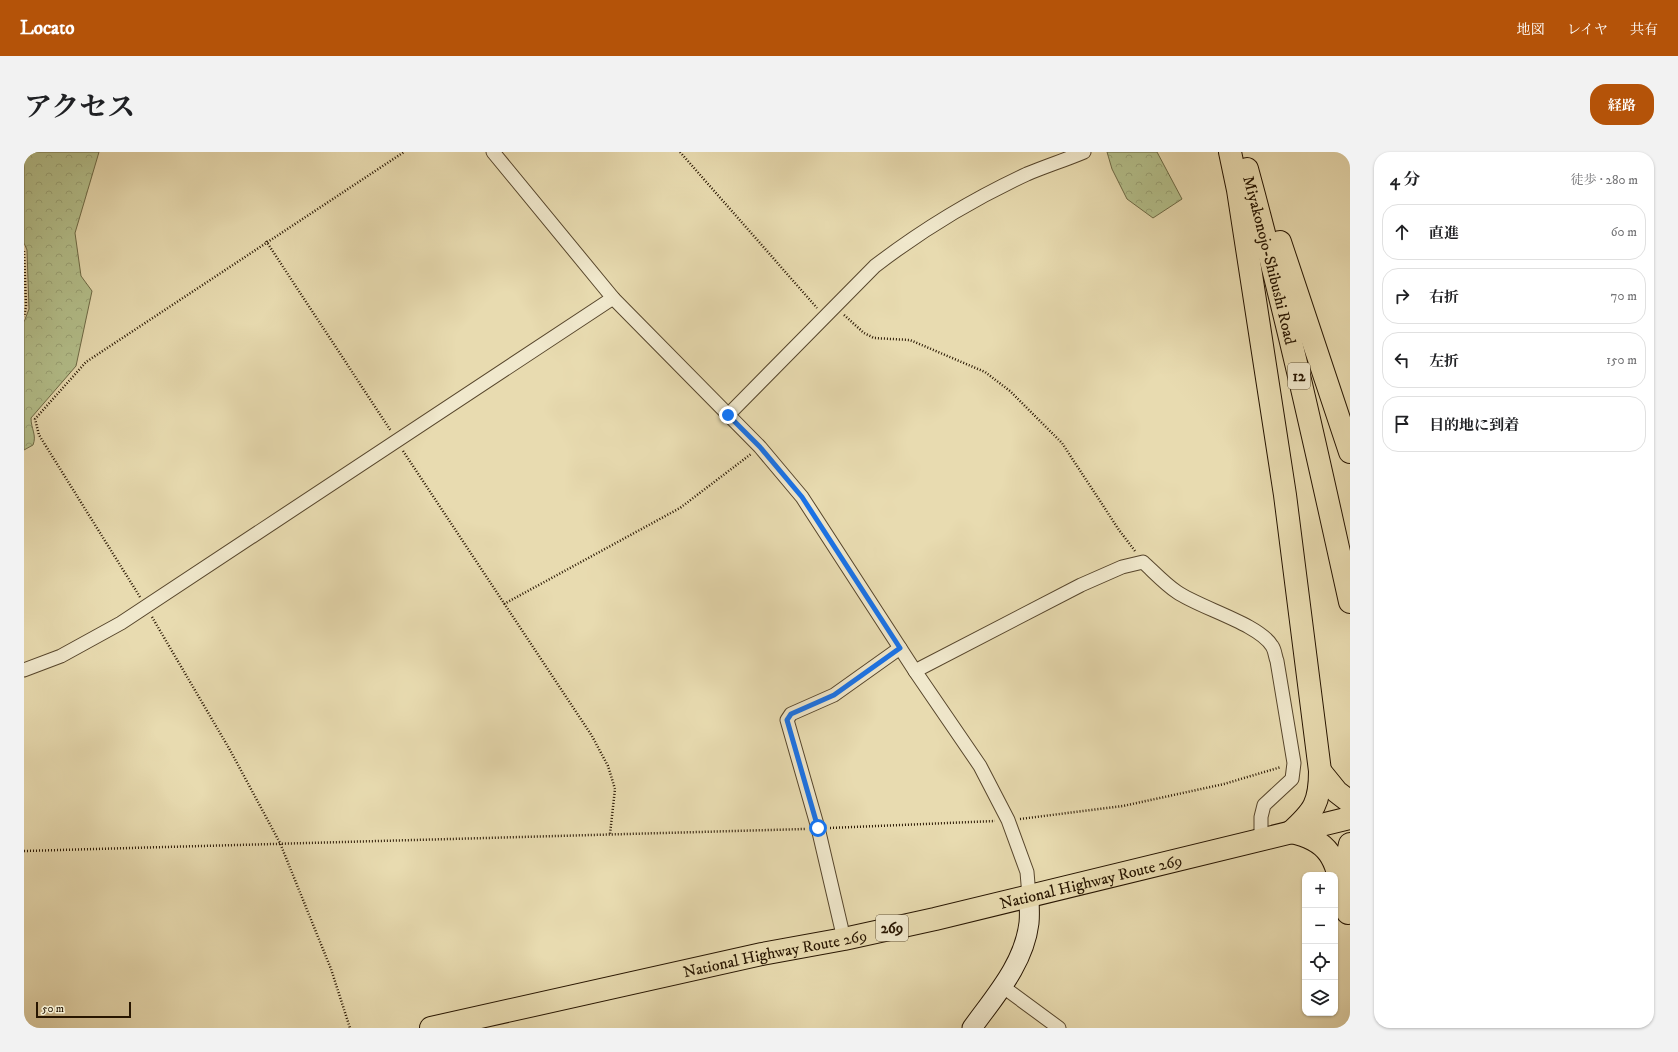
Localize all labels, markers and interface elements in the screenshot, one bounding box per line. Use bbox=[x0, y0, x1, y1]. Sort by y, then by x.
text: Locato bbox=[20, 17, 75, 40]
text: 地図 bbox=[1517, 21, 1545, 39]
text: レイヤ bbox=[1567, 21, 1608, 39]
text: 共有 bbox=[1630, 21, 1658, 39]
button: 経路 bbox=[1590, 84, 1654, 125]
text: アクセス bbox=[24, 90, 135, 125]
text: 4 分 bbox=[1390, 169, 1420, 191]
text: 徒歩 · 280 m bbox=[1571, 172, 1638, 188]
street label: Miyakonojo-Shibushi Road bbox=[1238, 174, 1300, 347]
icon: ahead bbox=[1391, 221, 1413, 243]
text: 直進 bbox=[1429, 224, 1459, 243]
text: 60 m bbox=[1611, 224, 1637, 240]
icon: right bbox=[1391, 285, 1413, 307]
text: 右折 bbox=[1429, 288, 1459, 307]
text: 70 m bbox=[1611, 288, 1637, 304]
icon: left bbox=[1391, 349, 1413, 371]
text: 左折 bbox=[1429, 352, 1459, 371]
text: 150 m bbox=[1606, 352, 1637, 368]
road number: 12 bbox=[1288, 363, 1310, 389]
route end bbox=[719, 406, 737, 424]
icon: arrive bbox=[1391, 413, 1413, 435]
text: 目的地に到着 bbox=[1429, 416, 1519, 435]
route start bbox=[809, 819, 827, 837]
street label: National Highway Route 269 bbox=[998, 850, 1184, 914]
map controls bbox=[1302, 872, 1338, 1016]
button: + bbox=[1302, 872, 1338, 908]
button: − bbox=[1302, 908, 1338, 944]
road number: 269 bbox=[876, 915, 908, 941]
street label: National Highway Route 269 bbox=[681, 925, 869, 982]
button: locate bbox=[1302, 944, 1338, 980]
button: layers bbox=[1302, 980, 1338, 1016]
scale bar bbox=[36, 1000, 131, 1019]
text: 50 m bbox=[42, 1002, 64, 1016]

